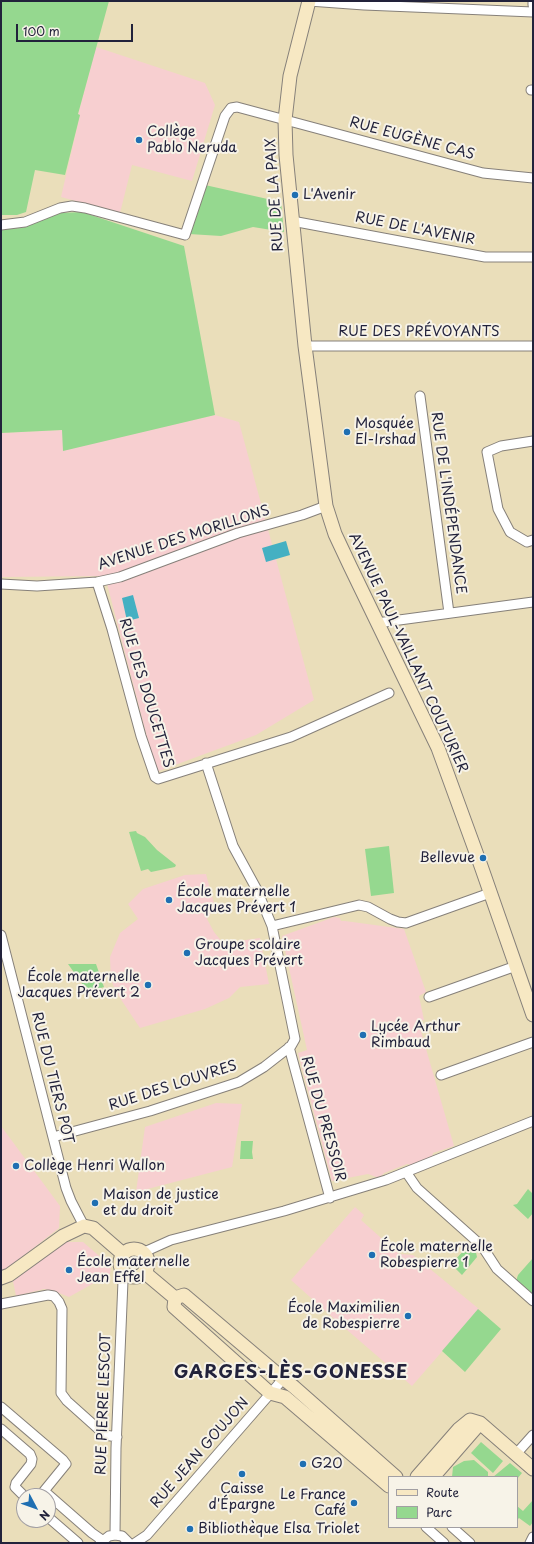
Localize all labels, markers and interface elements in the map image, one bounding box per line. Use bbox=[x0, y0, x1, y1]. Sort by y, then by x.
scale bar bbox=[18, 16, 135, 42]
text: 100 m bbox=[23, 22, 60, 40]
street label: RUE EUGÈNE CAS bbox=[348, 114, 476, 164]
place label: Collège Pablo Neruda bbox=[147, 124, 237, 156]
marker: Collège Pablo Neruda bbox=[134, 135, 144, 145]
street label: RUE DE LA PAIX bbox=[263, 138, 287, 252]
place label: L'Avenir bbox=[303, 187, 356, 203]
marker: L'Avenir bbox=[290, 190, 300, 200]
street label: RUE DE L'AVENIR bbox=[354, 209, 476, 249]
street label: RUE DES PRÉVOYANTS bbox=[338, 324, 500, 340]
street label: RUE DE L'INDÉPENDANCE bbox=[427, 411, 469, 595]
place label: Mosquée El-Irshad bbox=[355, 416, 416, 448]
marker: Mosquée El-Irshad bbox=[342, 427, 352, 437]
street label: AVENUE DES MORILLONS bbox=[96, 502, 272, 574]
street label: AVENUE PAUL-VAILLANT COUTURIER bbox=[345, 530, 471, 776]
street label: RUE DES DOUCETTES bbox=[115, 616, 177, 770]
place label: Bellevue bbox=[419, 850, 475, 866]
marker: Bellevue bbox=[478, 853, 488, 863]
place label: École maternelle Jacques Prévert 1 bbox=[177, 884, 296, 916]
marker: École maternelle Jacques Prévert 1 bbox=[164, 895, 174, 905]
place label: Groupe scolaire Jacques Prévert bbox=[195, 937, 303, 970]
marker: Groupe scolaire Jacques Prévert bbox=[182, 948, 192, 958]
place label: École maternelle Jacques Prévert 2 bbox=[18, 969, 140, 1002]
marker: École maternelle Jacques Prévert 2 bbox=[143, 980, 153, 990]
street label: RUE DU TIERS POT bbox=[27, 1010, 77, 1146]
place label: Lycée Arthur Rimbaud bbox=[371, 1019, 460, 1052]
marker: Lycée Arthur Rimbaud bbox=[358, 1030, 368, 1040]
street label: RUE DU PRESSOIR bbox=[297, 1054, 349, 1184]
street label: RUE DES LOUVRES bbox=[107, 1057, 239, 1115]
place label: Collège Henri Wallon bbox=[24, 1158, 165, 1174]
marker: Collège Henri Wallon bbox=[11, 1161, 21, 1171]
place label: Maison de justice et du droit bbox=[103, 1187, 219, 1220]
marker: Maison de justice et du droit bbox=[90, 1198, 100, 1208]
place label: École maternelle Robespierre 1 bbox=[380, 1239, 493, 1272]
marker: École maternelle Robespierre 1 bbox=[367, 1250, 377, 1260]
place label: École maternelle Jean Effel bbox=[77, 1254, 190, 1286]
marker: École maternelle Jean Effel bbox=[64, 1265, 74, 1275]
place label: École Maximilien de Robespierre bbox=[288, 1300, 400, 1332]
marker: École Maximilien de Robespierre bbox=[403, 1311, 413, 1321]
street label: RUE PIERRE LESCOT bbox=[93, 1333, 115, 1475]
district label: GARGES-LÈS-GONESSE bbox=[173, 1362, 409, 1384]
street label: RUE JEAN GOUJON bbox=[147, 1394, 253, 1512]
place label: G20 bbox=[311, 1456, 342, 1472]
marker: G20 bbox=[298, 1459, 308, 1469]
marker: Caisse d'Épargne bbox=[237, 1469, 247, 1479]
legend bbox=[388, 1476, 518, 1528]
place label: Caisse d'Épargne bbox=[209, 1481, 275, 1514]
text: Route bbox=[426, 1483, 459, 1501]
place label: Le France Café bbox=[280, 1487, 346, 1520]
north arrow bbox=[16, 1488, 56, 1528]
marker: Le France Café bbox=[349, 1498, 359, 1508]
text: Parc bbox=[426, 1503, 452, 1521]
text: N bbox=[35, 1507, 54, 1524]
place label: Bibliothèque Elsa Triolet bbox=[198, 1521, 360, 1537]
marker: Bibliothèque Elsa Triolet bbox=[185, 1524, 195, 1534]

